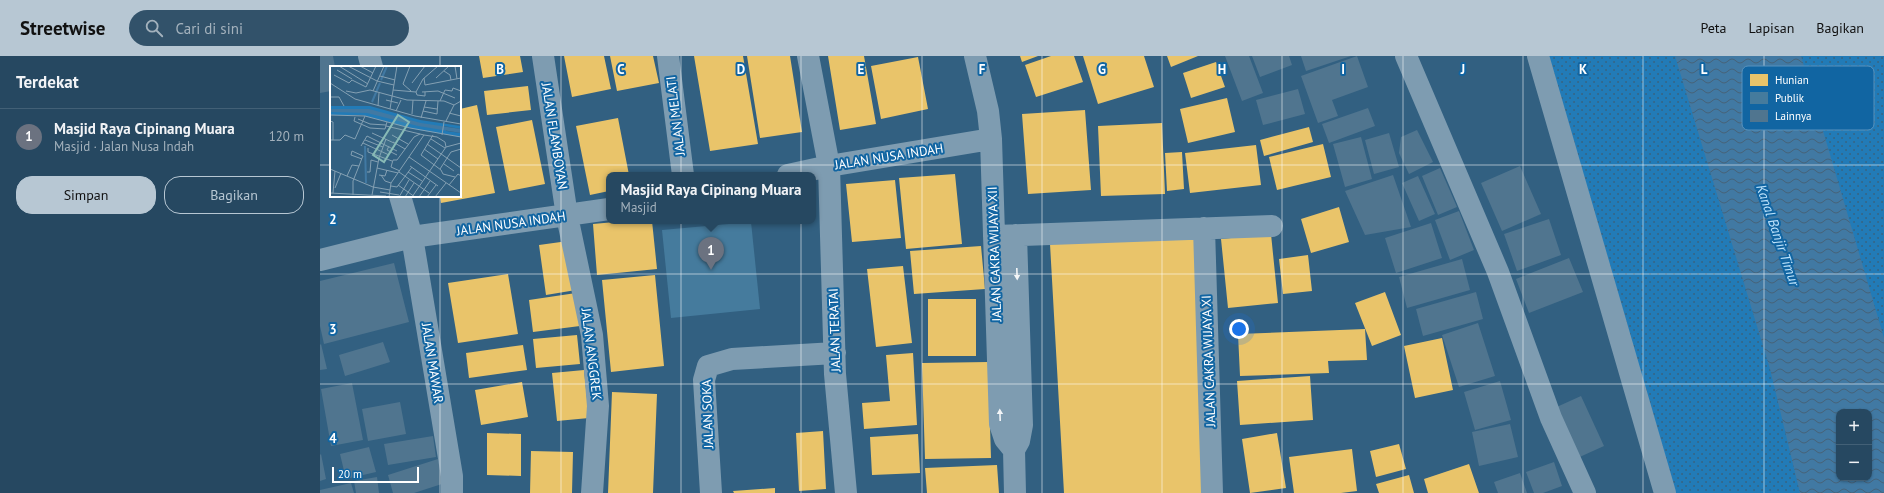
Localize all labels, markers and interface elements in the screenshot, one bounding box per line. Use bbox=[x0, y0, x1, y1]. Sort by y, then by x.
search box bbox=[129, 10, 409, 46]
text: Streetwise bbox=[20, 16, 105, 40]
icon: search bbox=[143, 17, 165, 39]
text: Cari di sini bbox=[175, 19, 243, 38]
text: Peta bbox=[1700, 19, 1727, 37]
text: Lapisan bbox=[1749, 19, 1794, 37]
text: Bagikan bbox=[1816, 19, 1864, 37]
text: B bbox=[496, 61, 504, 78]
text: C bbox=[617, 61, 625, 78]
text: D bbox=[737, 61, 745, 78]
text: E bbox=[858, 61, 865, 78]
text: F bbox=[979, 61, 986, 78]
text: G bbox=[1098, 61, 1106, 78]
text: H bbox=[1218, 61, 1226, 78]
text: I bbox=[1341, 61, 1345, 78]
text: J bbox=[1460, 61, 1465, 78]
text: K bbox=[1579, 61, 1587, 78]
text: L bbox=[1701, 61, 1708, 78]
inset map bbox=[330, 66, 461, 197]
legend bbox=[1742, 66, 1874, 130]
text: Terdekat bbox=[16, 71, 79, 93]
text: Hunian bbox=[1775, 73, 1809, 87]
street label: JALAN MELATI bbox=[662, 75, 689, 158]
street label: JALAN FLAMBOYAN bbox=[537, 80, 571, 191]
text: Publik bbox=[1775, 91, 1805, 105]
text: Lainnya bbox=[1775, 109, 1812, 123]
text: Masjid Raya Cipinang Muara bbox=[54, 119, 235, 138]
text: 1 bbox=[25, 128, 33, 145]
text: 120 m bbox=[269, 128, 304, 145]
text: Masjid · Jalan Nusa Indah bbox=[54, 138, 194, 155]
street label: JALAN NUSA INDAH bbox=[833, 140, 945, 174]
popup bbox=[606, 172, 816, 224]
button: Simpan bbox=[16, 176, 156, 214]
button: Bagikan bbox=[164, 176, 304, 214]
text: Masjid Raya Cipinang Muara bbox=[621, 180, 801, 199]
water label: Kanal Banjir Timur bbox=[1752, 182, 1804, 289]
street label: JALAN CAKRA WIJAYA XII bbox=[984, 186, 1005, 323]
text: Masjid bbox=[621, 199, 657, 216]
street label: JALAN NUSA INDAH bbox=[455, 207, 567, 240]
text: 2 bbox=[329, 211, 337, 228]
pin: 1 bbox=[698, 237, 724, 270]
one-way arrow bbox=[1014, 268, 1020, 281]
street label: JALAN TERATAI bbox=[825, 288, 844, 373]
street label: JALAN CAKRA WIJAYA XI bbox=[1198, 295, 1219, 428]
street label: JALAN ANGGREK bbox=[577, 306, 606, 401]
your location bbox=[1229, 319, 1249, 339]
text: 3 bbox=[329, 321, 337, 338]
street label: JALAN MAWAR bbox=[418, 321, 447, 405]
street label: JALAN SOKA bbox=[698, 379, 717, 450]
one-way arrow bbox=[996, 409, 1003, 421]
map controls bbox=[1836, 409, 1872, 481]
button: + bbox=[1836, 409, 1872, 445]
text: 4 bbox=[329, 430, 337, 447]
button: − bbox=[1836, 445, 1872, 481]
scale bar bbox=[332, 465, 419, 484]
text: 20 m bbox=[338, 467, 362, 481]

